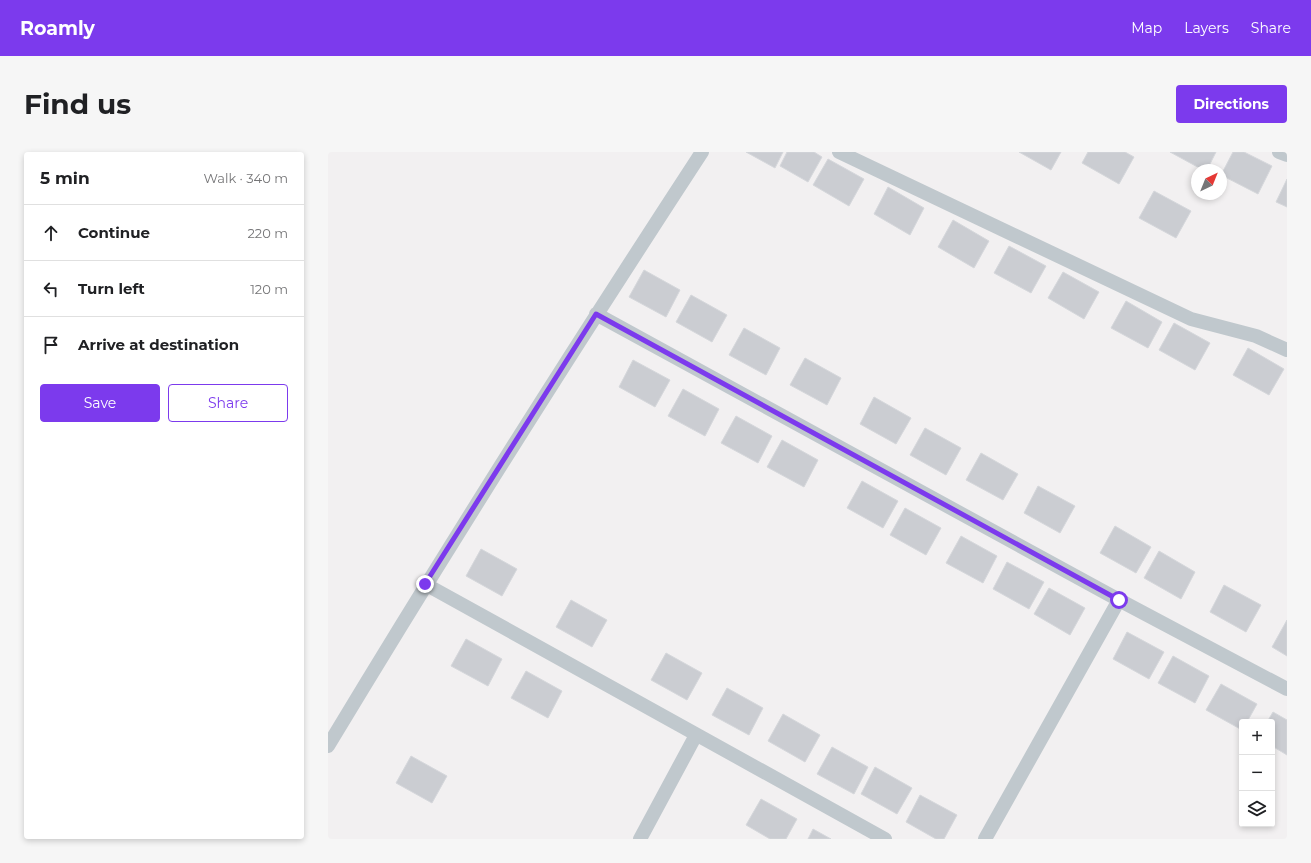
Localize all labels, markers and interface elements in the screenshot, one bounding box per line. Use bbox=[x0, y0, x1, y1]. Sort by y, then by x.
text: Roamly bbox=[20, 17, 95, 40]
text: Map bbox=[1131, 19, 1162, 37]
text: Layers bbox=[1184, 19, 1229, 37]
text: Share bbox=[1251, 19, 1291, 37]
button: Directions bbox=[1176, 85, 1287, 123]
text: Find us bbox=[24, 87, 131, 121]
north arrow bbox=[1191, 164, 1227, 200]
text: 5 min bbox=[40, 168, 90, 188]
text: Walk · 340 m bbox=[204, 170, 288, 186]
icon: ahead bbox=[40, 222, 62, 244]
text: Continue bbox=[78, 223, 150, 242]
text: 220 m bbox=[247, 225, 288, 241]
icon: left bbox=[40, 278, 62, 300]
text: Turn left bbox=[78, 279, 145, 298]
text: 120 m bbox=[250, 281, 288, 297]
icon: arrive bbox=[40, 334, 62, 356]
text: Arrive at destination bbox=[78, 335, 239, 354]
button: Save bbox=[40, 384, 160, 422]
button: Share bbox=[168, 384, 288, 422]
route end bbox=[416, 575, 434, 593]
route start bbox=[1110, 591, 1128, 609]
map controls bbox=[1239, 719, 1275, 827]
button: + bbox=[1239, 719, 1275, 755]
button: − bbox=[1239, 755, 1275, 791]
button: layers bbox=[1239, 791, 1275, 827]

